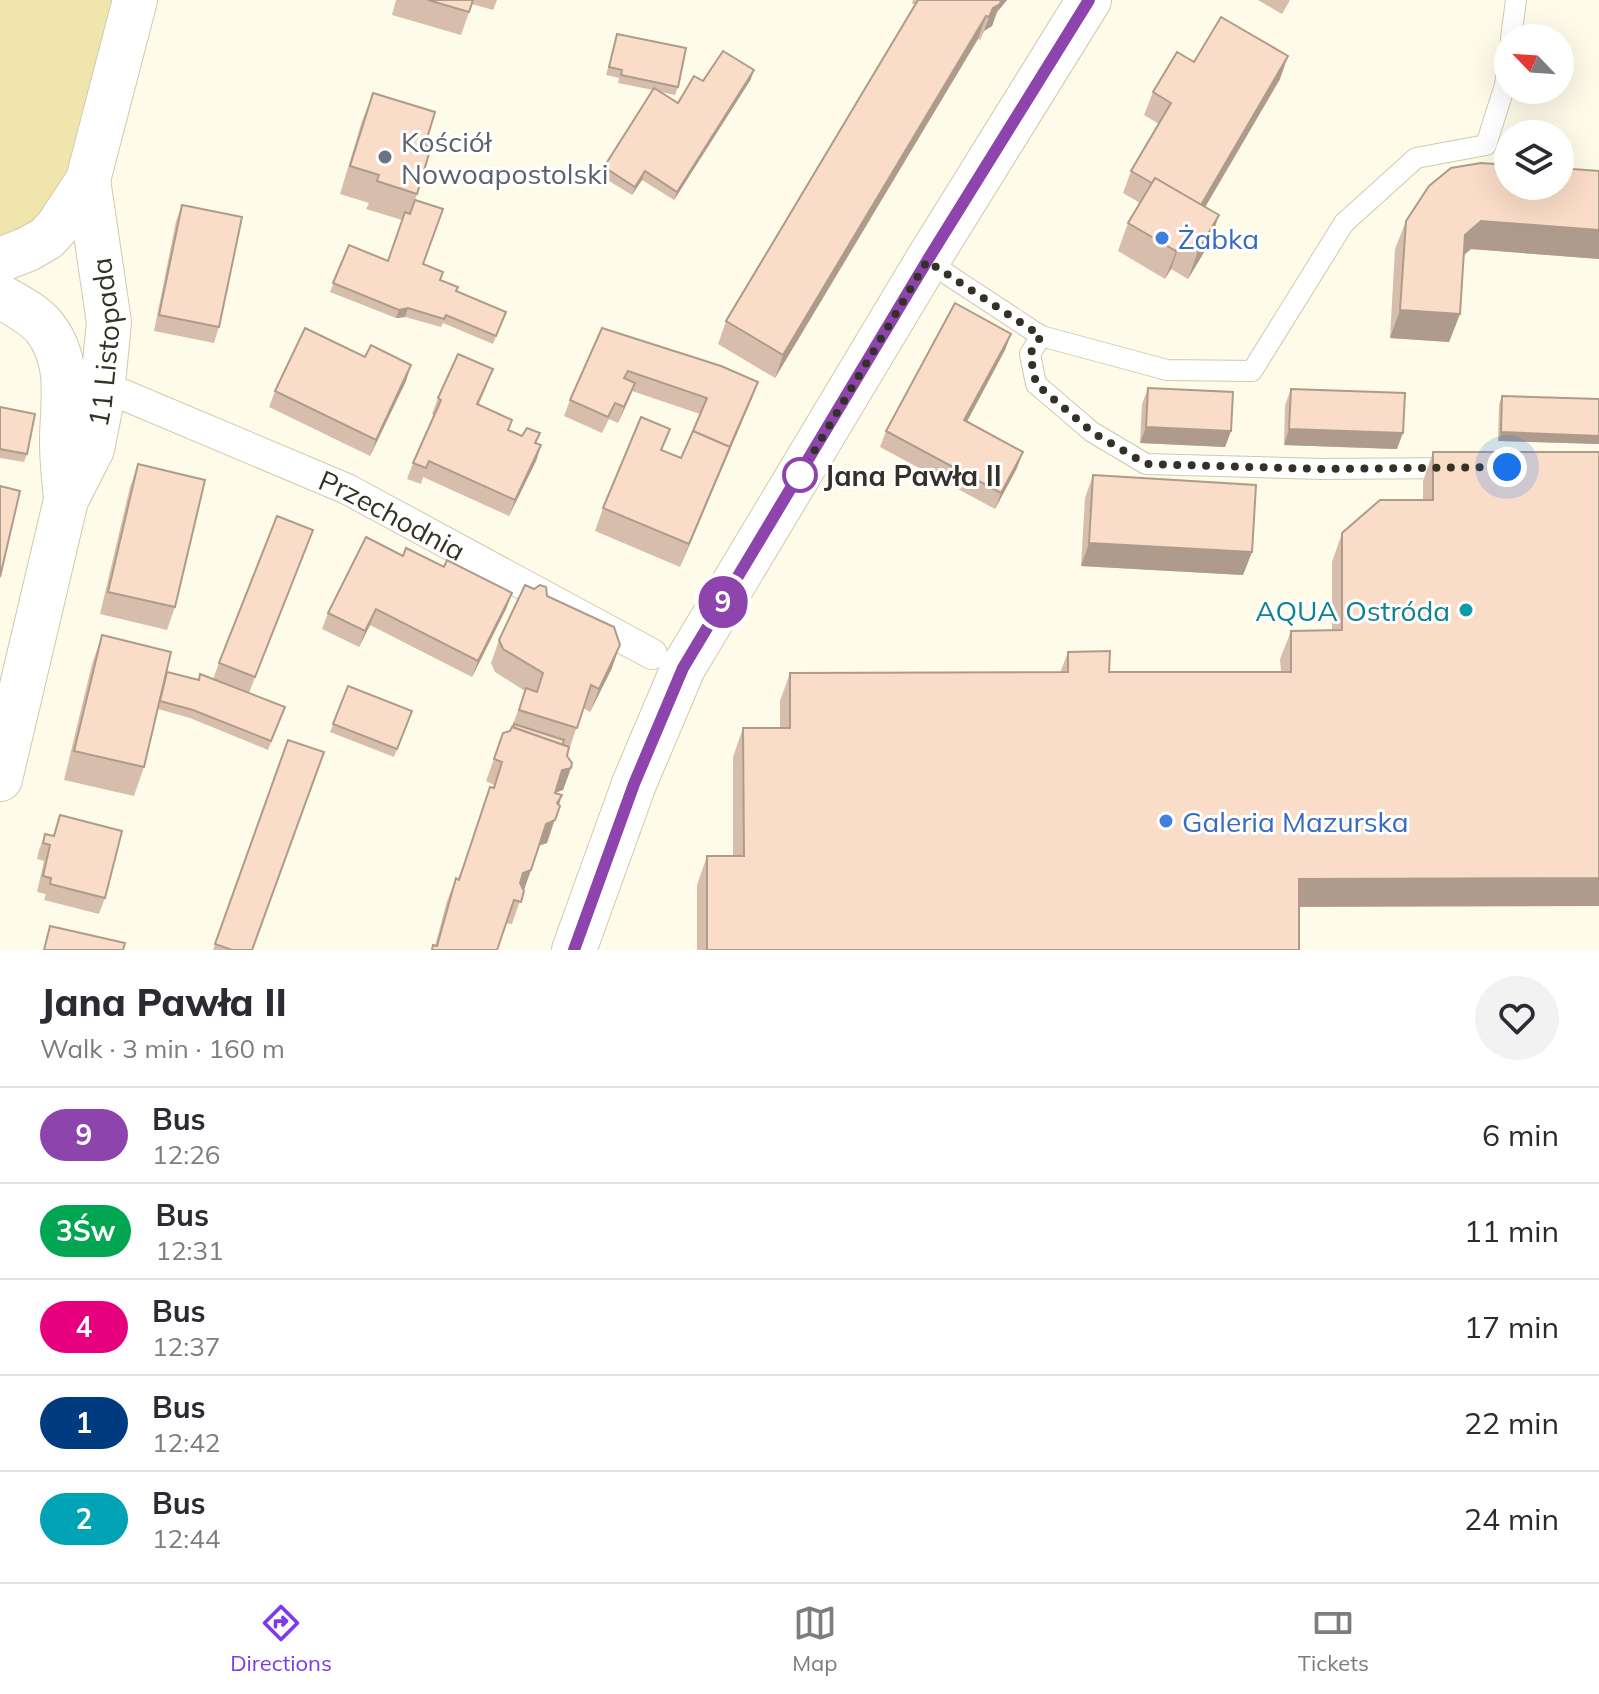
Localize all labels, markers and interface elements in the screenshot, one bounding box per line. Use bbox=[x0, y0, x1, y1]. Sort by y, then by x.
north arrow bbox=[1494, 24, 1574, 104]
map controls bbox=[1494, 24, 1574, 200]
button: layers bbox=[1494, 120, 1574, 200]
place label: Kościół Nowoapostolski bbox=[401, 124, 608, 191]
marker: Kościół Nowoapostolski bbox=[376, 148, 394, 166]
place label: Żabka bbox=[1178, 221, 1259, 256]
marker: Żabka bbox=[1153, 229, 1171, 247]
street label: 11 Listopada bbox=[79, 256, 127, 430]
your location bbox=[1487, 447, 1527, 487]
marker: Jana Pawła II bbox=[783, 458, 817, 492]
place label: Jana Pawła II bbox=[824, 458, 1002, 493]
street label: Przechodnia bbox=[314, 462, 472, 567]
line badge: 9 bbox=[697, 576, 749, 628]
text: 9 bbox=[715, 584, 731, 619]
place label: AQUA Ostróda bbox=[1255, 593, 1450, 628]
marker: AQUA Ostróda bbox=[1457, 601, 1475, 619]
place label: Galeria Mazurska bbox=[1182, 804, 1409, 839]
marker: Galeria Mazurska bbox=[1157, 812, 1175, 830]
button: heart bbox=[1475, 976, 1559, 1060]
text: Jana Pawła II bbox=[40, 978, 287, 1026]
text: Walk · 3 min · 160 m bbox=[40, 1032, 285, 1065]
text: Bus bbox=[152, 1100, 206, 1138]
text: 6 min bbox=[1482, 1116, 1559, 1154]
text: 9 bbox=[76, 1117, 92, 1152]
text: 12:26 bbox=[152, 1138, 220, 1171]
text: Bus bbox=[155, 1196, 209, 1234]
text: 11 min bbox=[1464, 1212, 1559, 1250]
text: 3Św bbox=[56, 1213, 115, 1248]
text: 12:31 bbox=[155, 1234, 224, 1267]
text: Bus bbox=[152, 1292, 206, 1330]
text: 17 min bbox=[1464, 1308, 1559, 1346]
text: 4 bbox=[76, 1309, 92, 1344]
text: 12:37 bbox=[152, 1330, 220, 1363]
text: Bus bbox=[152, 1388, 206, 1426]
text: 22 min bbox=[1464, 1404, 1559, 1442]
text: 1 bbox=[76, 1405, 92, 1440]
text: 12:42 bbox=[152, 1426, 220, 1459]
text: Bus bbox=[152, 1484, 206, 1522]
text: 24 min bbox=[1464, 1500, 1559, 1538]
text: 2 bbox=[76, 1501, 92, 1536]
text: 12:44 bbox=[152, 1522, 220, 1555]
tab: Directions bbox=[230, 1601, 332, 1677]
tab: Map bbox=[792, 1601, 837, 1677]
tab: Tickets bbox=[1298, 1601, 1369, 1677]

